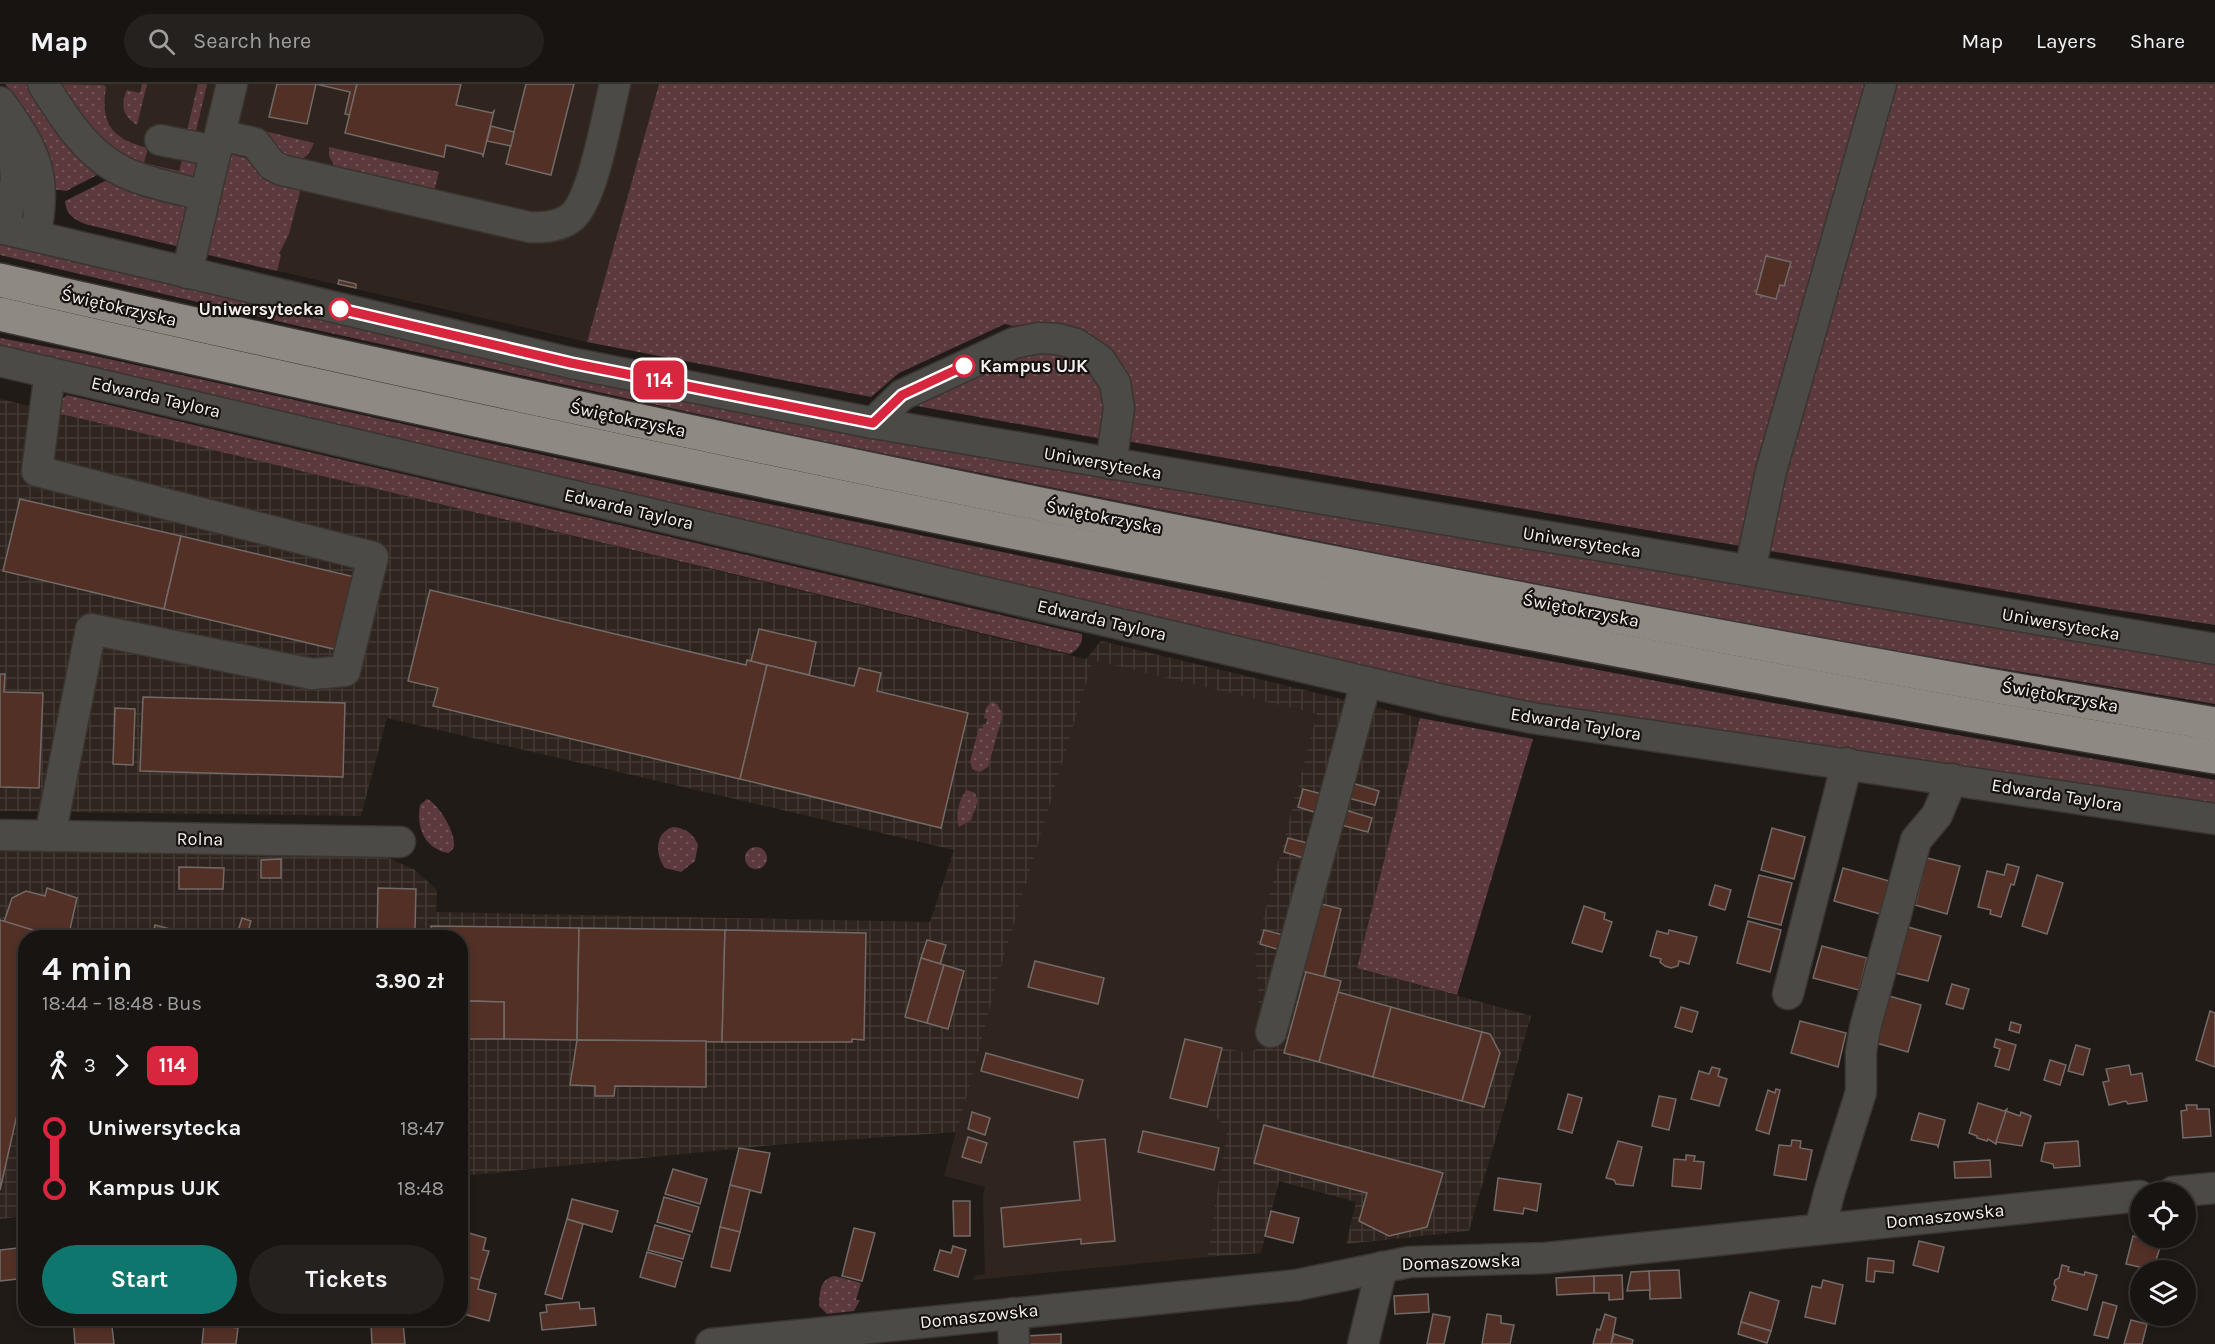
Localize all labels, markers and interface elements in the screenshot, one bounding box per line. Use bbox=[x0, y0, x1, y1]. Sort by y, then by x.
search box bbox=[124, 14, 544, 68]
text: Map bbox=[30, 25, 88, 58]
icon: search bbox=[145, 25, 178, 58]
text: Search here bbox=[193, 28, 311, 54]
text: Map bbox=[1961, 29, 2003, 53]
text: Layers bbox=[2036, 29, 2097, 53]
text: Share bbox=[2130, 29, 2185, 53]
street label: Świętokrzyska bbox=[59, 282, 179, 331]
place label: Uniwersytecka bbox=[199, 298, 324, 320]
marker: Uniwersytecka bbox=[329, 298, 351, 320]
marker: Kampus UJK bbox=[953, 355, 975, 377]
place label: Kampus UJK bbox=[980, 355, 1088, 377]
line badge: 114 bbox=[624, 360, 694, 400]
text: 114 bbox=[645, 368, 673, 392]
street label: Edwarda Taylora bbox=[89, 371, 223, 423]
street label: Świętokrzyska bbox=[568, 395, 688, 442]
street label: Uniwersytecka bbox=[1042, 442, 1164, 484]
street label: Edwarda Taylora bbox=[562, 483, 696, 535]
street label: Świętokrzyska bbox=[1044, 494, 1164, 539]
street label: Uniwersytecka bbox=[1521, 522, 1643, 562]
street label: Świętokrzyska bbox=[1521, 587, 1641, 632]
street label: Edwarda Taylora bbox=[1035, 594, 1169, 646]
street label: Uniwersytecka bbox=[2000, 603, 2122, 645]
street label: Świętokrzyska bbox=[2000, 674, 2120, 717]
street label: Edwarda Taylora bbox=[1509, 703, 1643, 745]
street label: Edwarda Taylora bbox=[1990, 774, 2124, 816]
street label: Rolna bbox=[176, 828, 224, 850]
text: 4 min bbox=[42, 950, 133, 988]
text: 3.90 zł bbox=[375, 968, 444, 994]
text: 18:44 – 18:48 · Bus bbox=[42, 992, 202, 1015]
icon: walk bbox=[42, 1049, 75, 1082]
icon: forward bbox=[105, 1049, 138, 1082]
text: 114 bbox=[159, 1053, 186, 1077]
text: 3 bbox=[84, 1054, 96, 1077]
text: Uniwersytecka bbox=[88, 1115, 241, 1141]
text: 18:47 bbox=[400, 1117, 444, 1140]
text: Kampus UJK bbox=[88, 1175, 220, 1201]
text: 18:48 bbox=[397, 1177, 444, 1200]
map controls bbox=[2130, 1182, 2196, 1326]
button: locate bbox=[2130, 1182, 2196, 1248]
street label: Domaszowska bbox=[1885, 1199, 2005, 1233]
button: Start bbox=[42, 1245, 237, 1314]
button: Tickets bbox=[249, 1245, 444, 1314]
street label: Domaszowska bbox=[1401, 1249, 1521, 1275]
button: layers bbox=[2130, 1260, 2196, 1326]
street label: Domaszowska bbox=[919, 1299, 1039, 1333]

